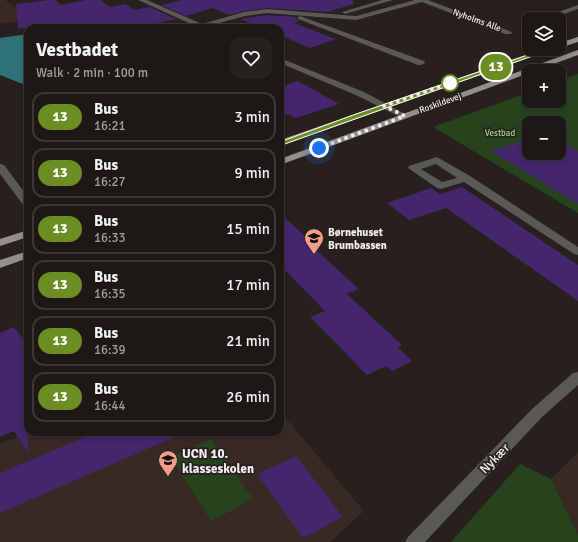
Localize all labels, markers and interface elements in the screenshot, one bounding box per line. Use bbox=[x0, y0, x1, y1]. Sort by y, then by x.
street label: Nyholms Alle bbox=[451, 7, 503, 34]
map controls bbox=[522, 12, 566, 160]
button: layers bbox=[522, 12, 566, 56]
button: heart bbox=[230, 37, 272, 79]
text: Vestbadet bbox=[36, 38, 118, 62]
line badge: 13 bbox=[478, 54, 514, 80]
text: 13 bbox=[488, 58, 504, 75]
button: + bbox=[522, 64, 566, 108]
text: Walk · 2 min · 100 m bbox=[36, 65, 148, 81]
unlabelled marker bbox=[441, 74, 459, 92]
street label: Roskildevej bbox=[418, 91, 463, 116]
text: Bus bbox=[94, 100, 118, 118]
text: 13 bbox=[52, 108, 68, 125]
text: 3 min bbox=[234, 108, 270, 126]
button: − bbox=[522, 116, 566, 160]
text: 16:21 bbox=[94, 118, 126, 134]
park label: Vestbad bbox=[485, 128, 515, 139]
your location bbox=[309, 138, 329, 158]
text: Bus bbox=[94, 156, 118, 174]
text: 13 bbox=[52, 164, 68, 181]
text: 9 min bbox=[234, 164, 270, 182]
text: 16:27 bbox=[94, 174, 126, 190]
text: Bus bbox=[94, 212, 118, 230]
text: 13 bbox=[52, 220, 68, 237]
text: 15 min bbox=[226, 220, 270, 238]
place label: Børnehuset Brumbassen bbox=[328, 226, 387, 252]
school or university icon: Børnehuset Brumbassen bbox=[303, 227, 325, 255]
text: 16:33 bbox=[94, 230, 126, 246]
text: Bus bbox=[94, 268, 118, 286]
text: 13 bbox=[52, 276, 68, 293]
text: 17 min bbox=[226, 276, 270, 294]
text: 16:35 bbox=[94, 286, 126, 302]
text: Bus bbox=[94, 324, 118, 342]
text: 13 bbox=[52, 332, 68, 349]
text: 21 min bbox=[226, 332, 270, 350]
text: 16:39 bbox=[94, 342, 126, 358]
text: Bus bbox=[94, 380, 118, 398]
text: 13 bbox=[52, 388, 68, 405]
text: 26 min bbox=[226, 388, 270, 406]
text: 16:44 bbox=[94, 398, 126, 414]
street label: Nykær bbox=[476, 440, 513, 477]
place label: UCN 10. klasseskolen bbox=[182, 446, 254, 477]
school or university icon: UCN 10. klasseskolen bbox=[157, 449, 179, 477]

